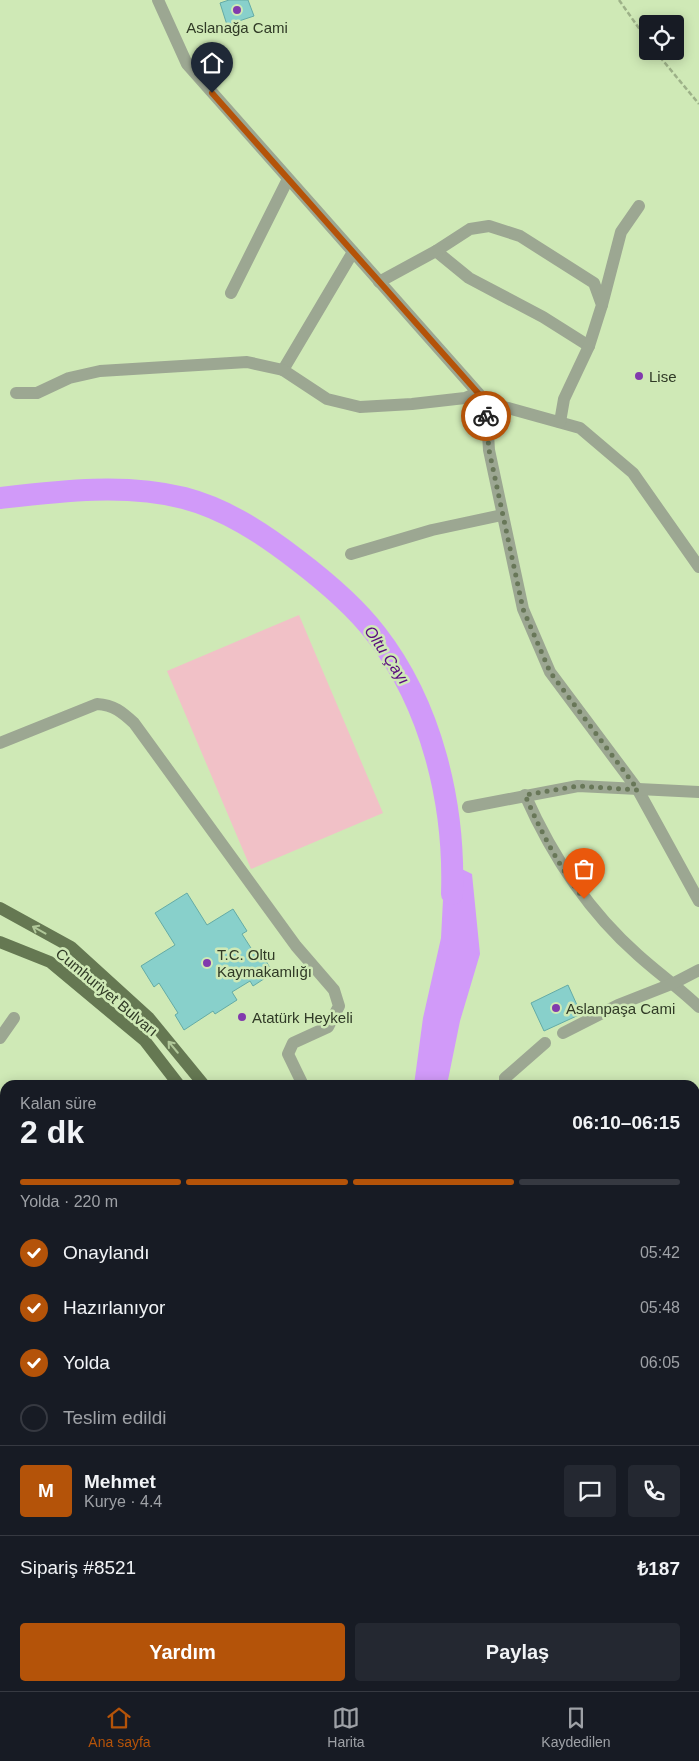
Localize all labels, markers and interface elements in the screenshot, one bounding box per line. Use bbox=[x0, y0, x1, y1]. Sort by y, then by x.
marker: Aslanağa Cami bbox=[231, 4, 243, 16]
map controls bbox=[639, 15, 684, 60]
button: locate bbox=[639, 15, 684, 60]
place label: Aslanağa Cami bbox=[186, 19, 288, 36]
pin bbox=[191, 42, 233, 93]
icon: home bbox=[198, 49, 226, 77]
place label: Lise bbox=[649, 368, 677, 385]
marker: Lise bbox=[633, 370, 645, 382]
courier bbox=[461, 391, 511, 441]
icon: bike bbox=[472, 402, 500, 430]
water label: Oltu Çayı bbox=[361, 623, 413, 687]
pin bbox=[563, 848, 605, 899]
icon: bag bbox=[570, 855, 598, 883]
one-way arrow bbox=[32, 924, 46, 934]
street label: Cumhuriyet Bulvarı bbox=[53, 944, 161, 1040]
place label: T.C. Oltu Kaymakamlığı bbox=[217, 946, 312, 980]
marker: T.C. Oltu Kaymakamlığı bbox=[201, 957, 213, 969]
place label: Aslanpaşa Cami bbox=[566, 1000, 675, 1017]
marker: Aslanpaşa Cami bbox=[550, 1002, 562, 1014]
place label: Atatürk Heykeli bbox=[252, 1009, 353, 1026]
marker: Atatürk Heykeli bbox=[236, 1011, 248, 1023]
one-way arrow bbox=[168, 1041, 179, 1054]
text: Kalan süre bbox=[20, 1095, 97, 1112]
text: 06:10–06:15 bbox=[572, 1112, 680, 1133]
text: 2 dk bbox=[20, 1114, 84, 1150]
text: Yolda · 220 m bbox=[20, 1193, 118, 1210]
icon: check bbox=[20, 1239, 48, 1267]
text: Onaylandı bbox=[63, 1242, 150, 1263]
text: 05:42 bbox=[640, 1244, 680, 1261]
icon: check bbox=[20, 1294, 48, 1322]
text: Hazırlanıyor bbox=[63, 1297, 165, 1318]
text: 05:48 bbox=[640, 1299, 680, 1316]
icon: check bbox=[20, 1349, 48, 1377]
text: Yolda bbox=[63, 1352, 110, 1373]
text: 06:05 bbox=[640, 1354, 680, 1371]
text: Teslim edildi bbox=[63, 1407, 166, 1428]
button: chat bbox=[564, 1465, 616, 1517]
button: phone bbox=[628, 1465, 680, 1517]
text: Mehmet bbox=[84, 1471, 156, 1492]
text: M bbox=[38, 1480, 54, 1501]
text: Kurye · 4.4 bbox=[84, 1493, 162, 1510]
text: Sipariş #8521 bbox=[20, 1557, 136, 1578]
text: ₺187 bbox=[637, 1558, 680, 1579]
button: Yardım bbox=[20, 1623, 345, 1681]
button: Paylaş bbox=[355, 1623, 680, 1681]
tab: Ana sayfa bbox=[88, 1704, 151, 1750]
tab: Harita bbox=[327, 1704, 365, 1750]
tab: Kaydedilen bbox=[541, 1704, 611, 1750]

